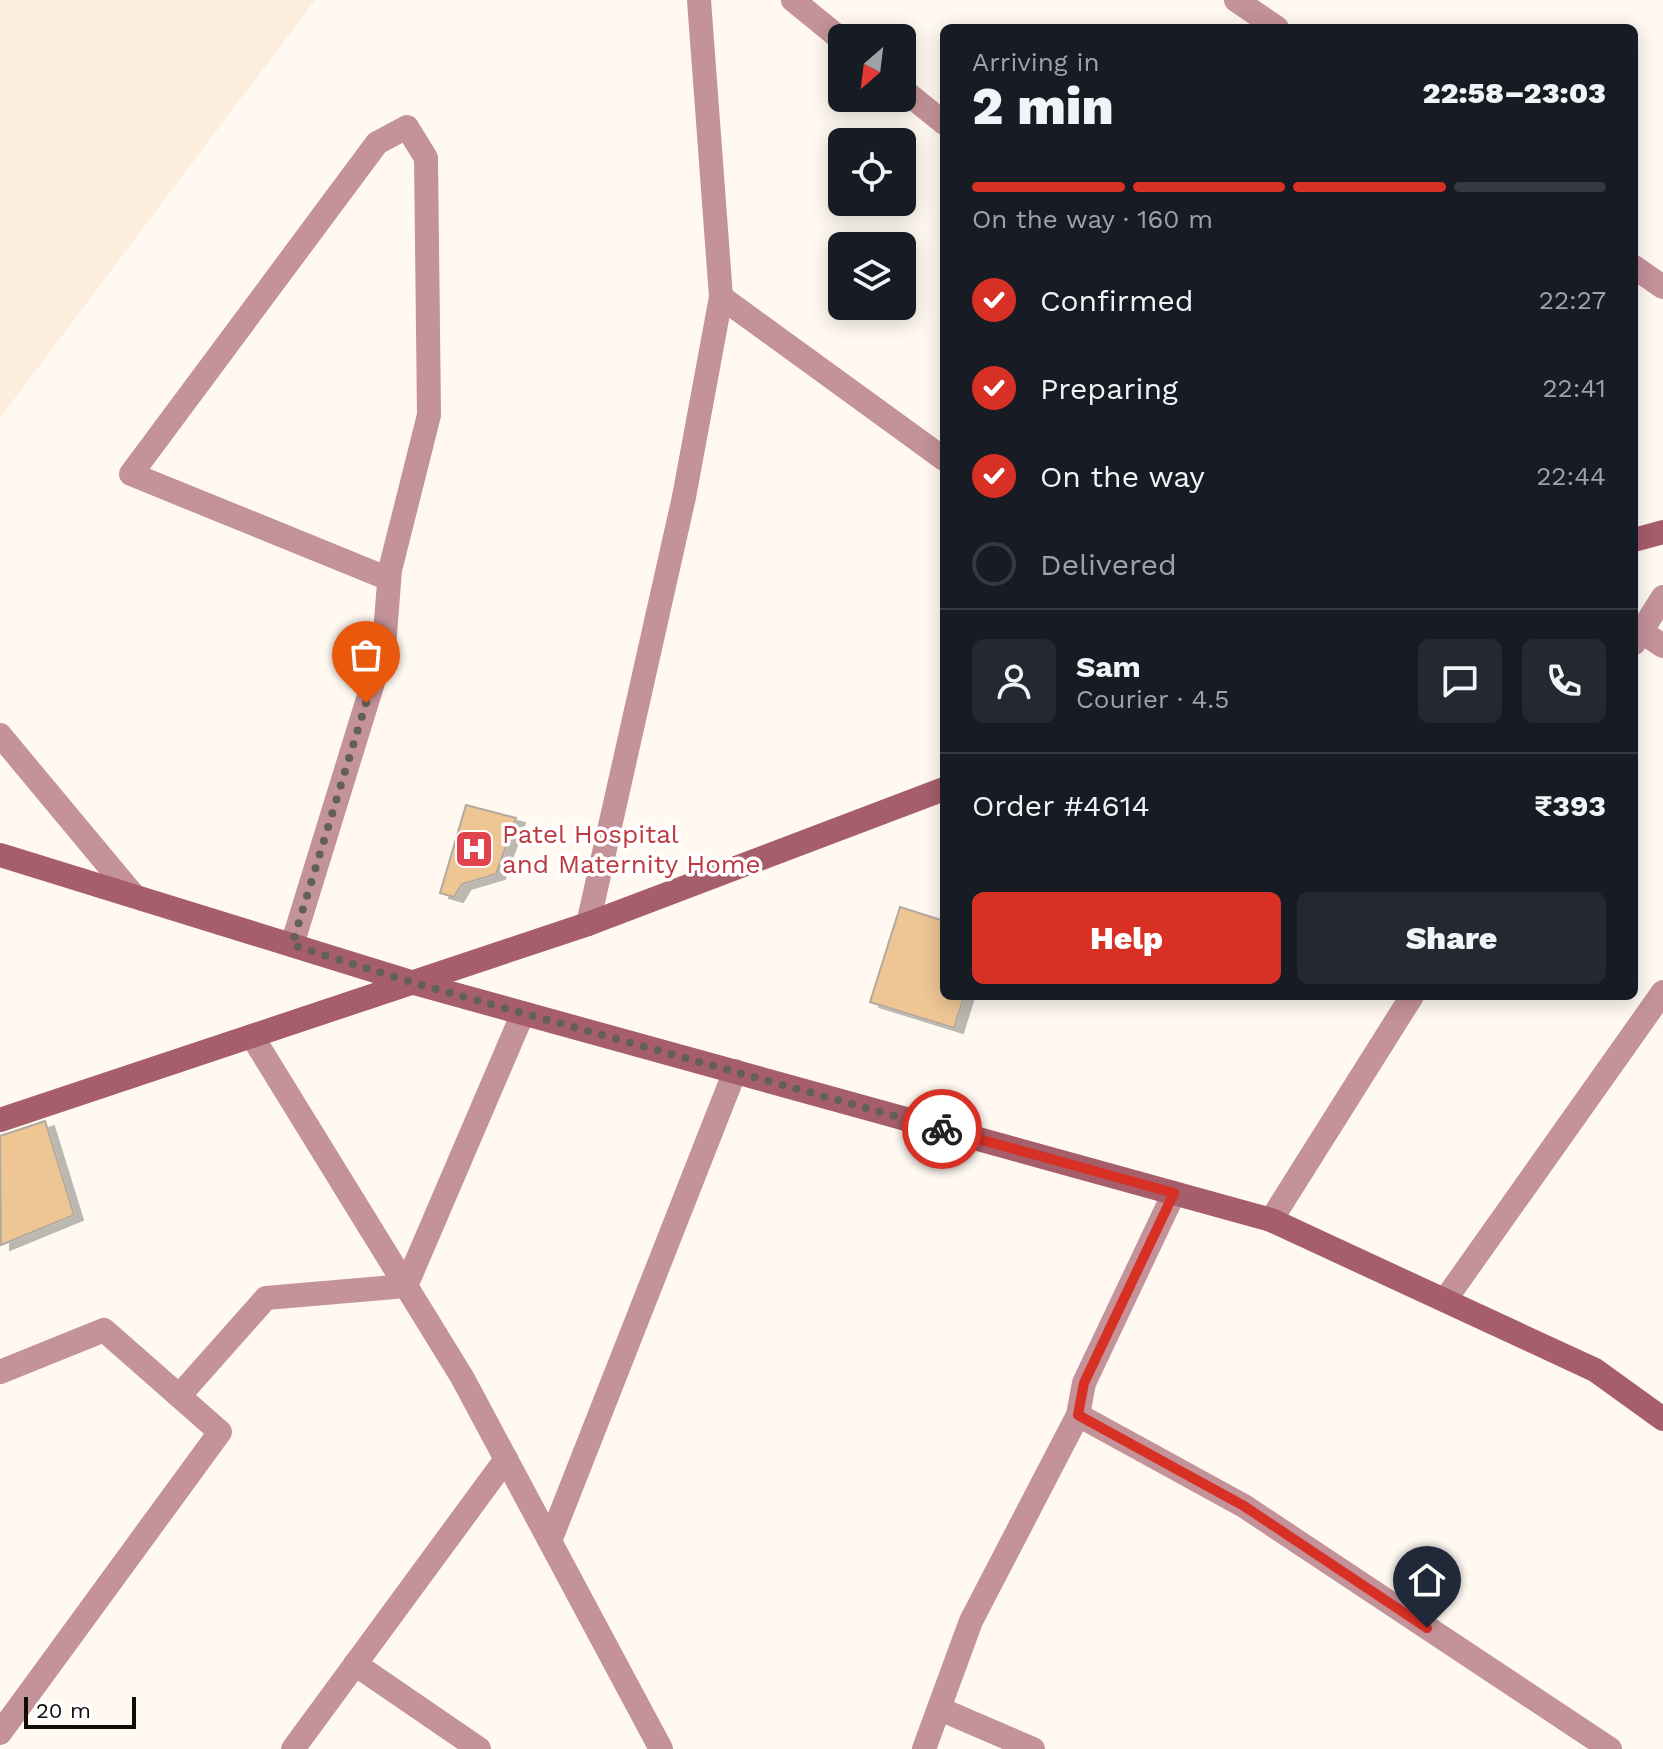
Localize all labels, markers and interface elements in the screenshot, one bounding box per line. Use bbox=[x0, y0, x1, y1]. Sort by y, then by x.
north arrow bbox=[828, 24, 916, 112]
map controls bbox=[828, 24, 916, 320]
text: Arriving in bbox=[972, 47, 1100, 77]
text: 22:58–23:03 bbox=[1422, 75, 1606, 110]
text: 2 min bbox=[972, 76, 1114, 137]
button: locate bbox=[828, 128, 916, 216]
text: On the way · 160 m bbox=[972, 204, 1213, 234]
button: layers bbox=[828, 232, 916, 320]
icon: check bbox=[972, 278, 1016, 322]
text: Confirmed bbox=[1040, 283, 1194, 318]
text: 22:27 bbox=[1539, 285, 1606, 315]
icon: check bbox=[972, 366, 1016, 410]
text: Preparing bbox=[1040, 371, 1178, 406]
text: 22:41 bbox=[1542, 373, 1606, 403]
icon: check bbox=[972, 454, 1016, 498]
text: On the way bbox=[1040, 459, 1205, 494]
text: 22:44 bbox=[1536, 461, 1606, 491]
text: Delivered bbox=[1040, 547, 1177, 582]
pin bbox=[332, 621, 400, 703]
icon: bag bbox=[344, 633, 388, 677]
button: person bbox=[972, 639, 1056, 723]
button: chat bbox=[1418, 639, 1502, 723]
button: phone bbox=[1522, 639, 1606, 723]
text: Sam bbox=[1076, 649, 1141, 684]
text: Courier · 4.5 bbox=[1076, 684, 1229, 714]
text: Order #4614 bbox=[972, 788, 1150, 823]
text: ₹393 bbox=[1534, 788, 1606, 823]
place label: Patel Hospital and Maternity Home bbox=[502, 819, 761, 879]
hospital icon: Patel Hospital and Maternity Home bbox=[453, 828, 495, 870]
button: Help bbox=[972, 892, 1281, 984]
button: Share bbox=[1297, 892, 1606, 984]
courier bbox=[902, 1089, 982, 1169]
icon: bike bbox=[920, 1107, 964, 1151]
pin bbox=[1393, 1546, 1461, 1628]
icon: home bbox=[1405, 1558, 1449, 1602]
scale bar bbox=[24, 1693, 136, 1729]
text: 20 m bbox=[36, 1698, 91, 1723]

